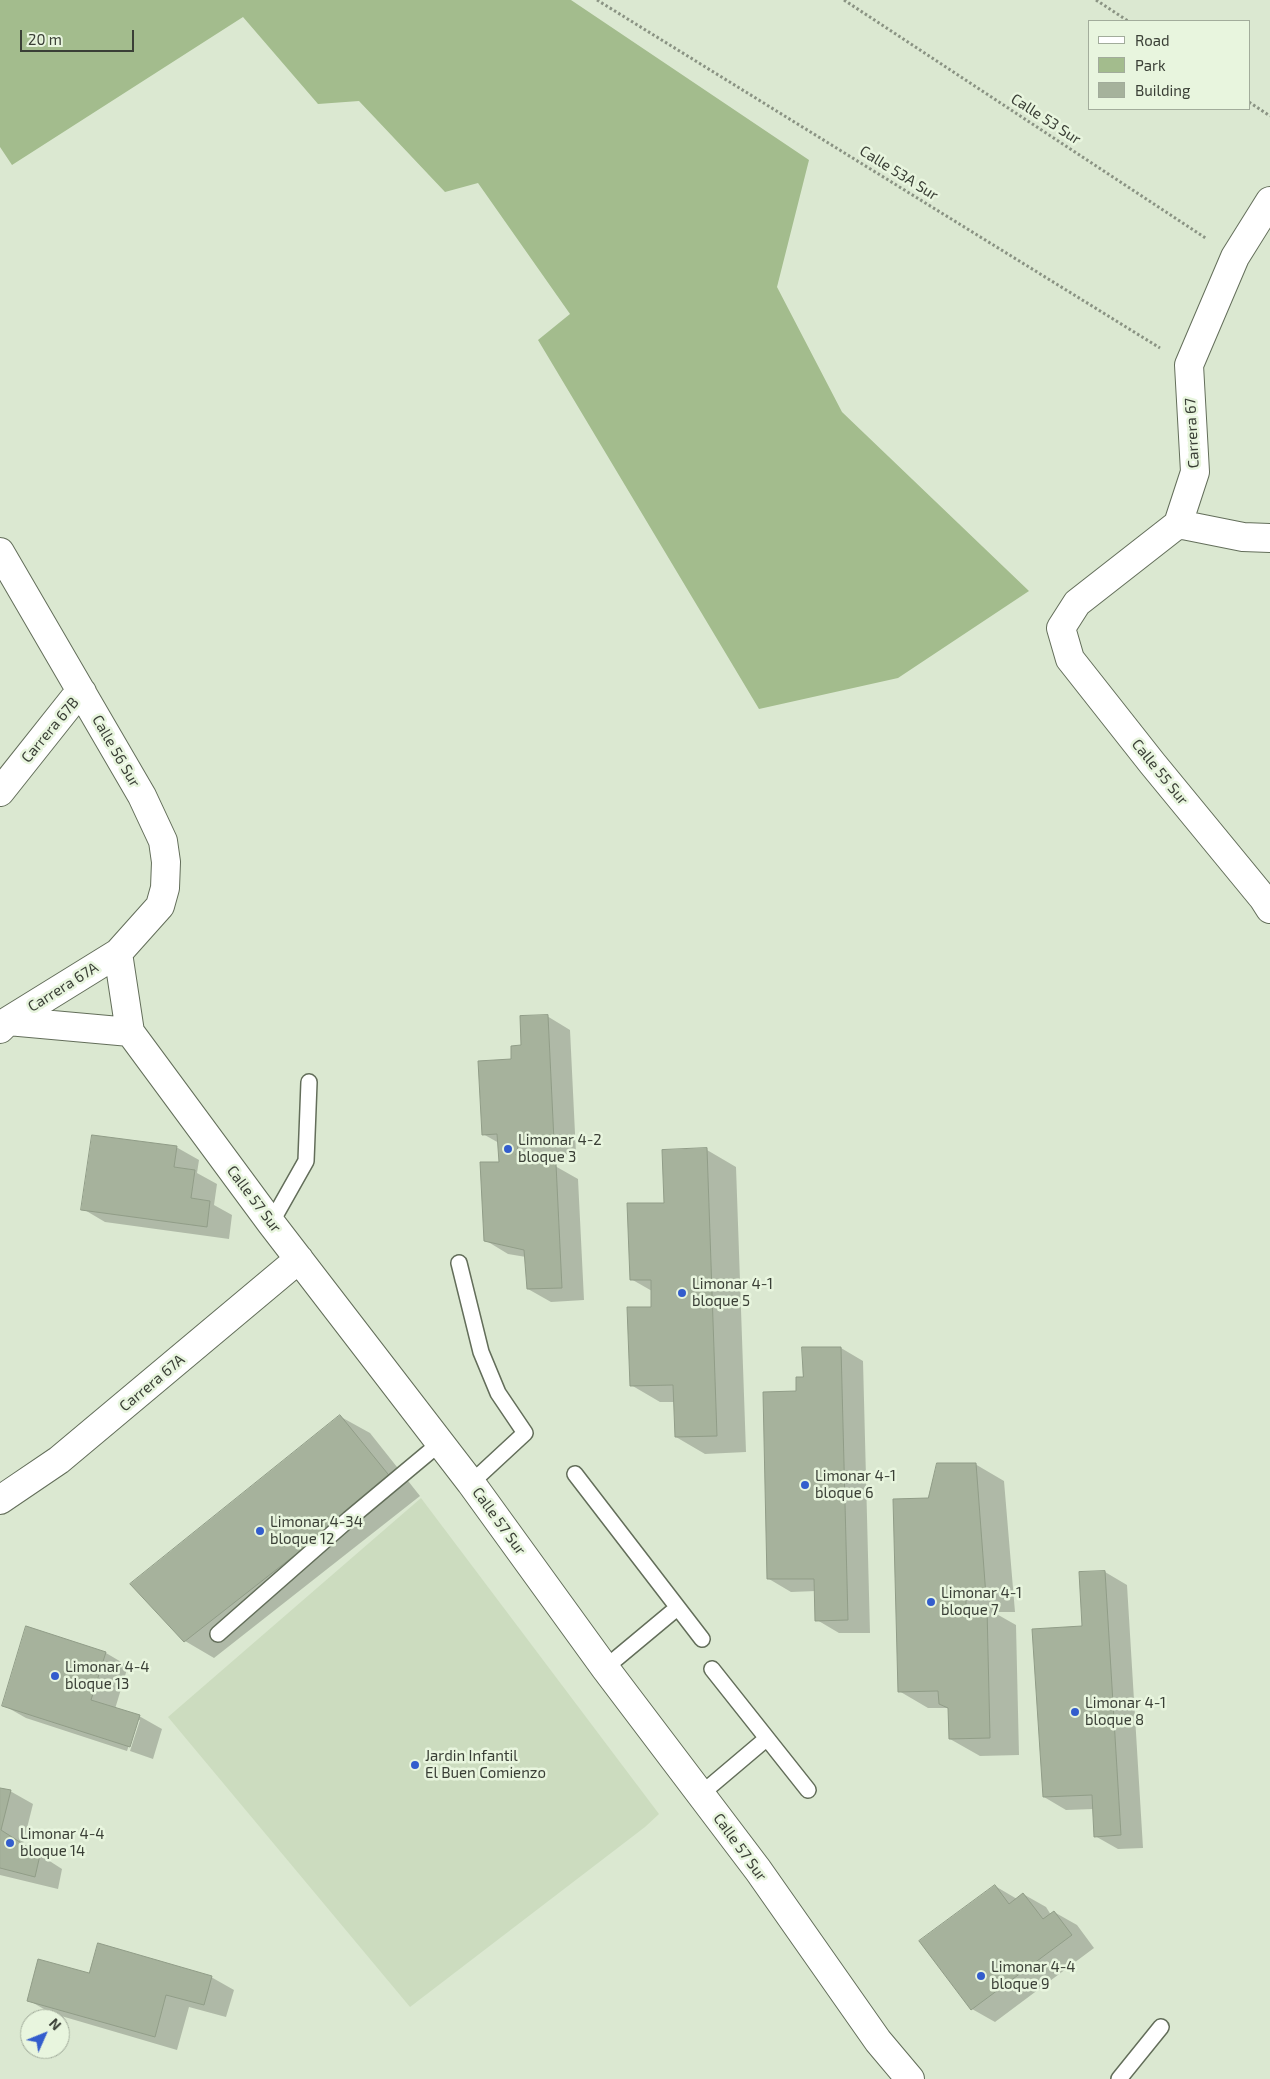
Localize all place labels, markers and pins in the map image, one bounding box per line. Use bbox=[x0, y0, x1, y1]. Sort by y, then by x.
place label: Limonar 4-2 bloque 3 bbox=[518, 1131, 602, 1166]
marker: Limonar 4-2 bloque 3 bbox=[502, 1143, 514, 1155]
place label: Limonar 4-1 bloque 5 bbox=[692, 1275, 773, 1310]
marker: Limonar 4-1 bloque 5 bbox=[676, 1287, 688, 1299]
place label: Limonar 4-1 bloque 6 bbox=[815, 1467, 896, 1502]
marker: Limonar 4-1 bloque 6 bbox=[799, 1479, 811, 1491]
place label: Limonar 4-34 bloque 12 bbox=[270, 1513, 363, 1548]
marker: Limonar 4-34 bloque 12 bbox=[254, 1525, 266, 1537]
place label: Limonar 4-1 bloque 7 bbox=[941, 1584, 1022, 1619]
marker: Limonar 4-1 bloque 7 bbox=[925, 1596, 937, 1608]
place label: Limonar 4-4 bloque 13 bbox=[65, 1658, 150, 1693]
marker: Limonar 4-4 bloque 13 bbox=[49, 1670, 61, 1682]
place label: Limonar 4-1 bloque 8 bbox=[1085, 1694, 1166, 1729]
marker: Limonar 4-1 bloque 8 bbox=[1069, 1706, 1081, 1718]
place label: Jardin Infantil El Buen Comienzo bbox=[425, 1747, 546, 1782]
marker: Jardin Infantil El Buen Comienzo bbox=[409, 1759, 421, 1771]
place label: Limonar 4-4 bloque 14 bbox=[20, 1825, 105, 1860]
marker: Limonar 4-4 bloque 14 bbox=[4, 1837, 16, 1849]
place label: Limonar 4-4 bloque 9 bbox=[991, 1958, 1076, 1993]
marker: Limonar 4-4 bloque 9 bbox=[975, 1970, 987, 1982]

